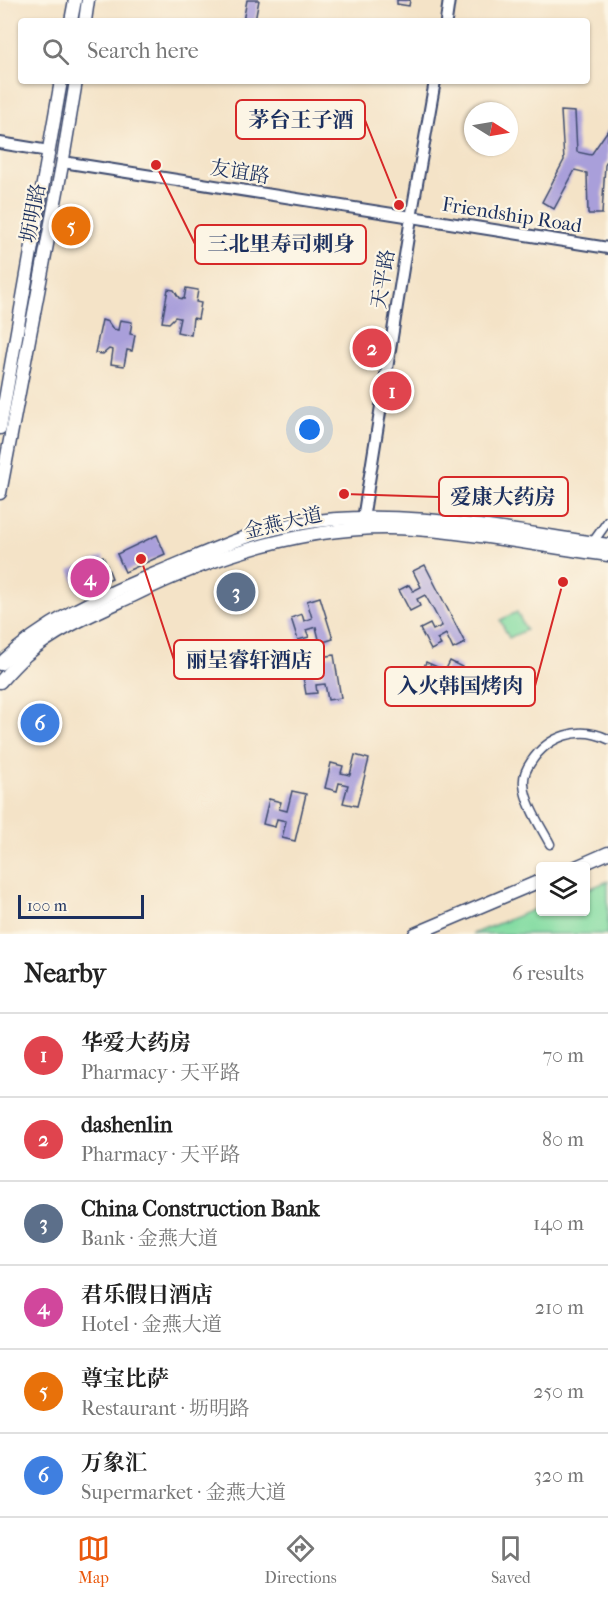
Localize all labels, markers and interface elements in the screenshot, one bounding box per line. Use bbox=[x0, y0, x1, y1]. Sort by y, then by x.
search box bbox=[18, 18, 590, 84]
icon: search bbox=[39, 35, 72, 68]
text: Search here bbox=[87, 38, 199, 64]
callout: 茅台王子酒 bbox=[236, 100, 365, 139]
north arrow bbox=[464, 102, 518, 156]
text: 茅台王子酒 bbox=[249, 108, 354, 132]
street label: 友谊路 bbox=[209, 156, 271, 188]
street label: 坜明路 bbox=[16, 181, 50, 245]
street label: Friendship Road bbox=[440, 193, 585, 238]
pin: 5 bbox=[52, 204, 90, 248]
callout: 三北里寿司刺身 bbox=[195, 225, 366, 264]
text: 三北里寿司刺身 bbox=[208, 232, 355, 256]
street label: 天平路 bbox=[367, 248, 399, 310]
pin: 2 bbox=[352, 326, 392, 370]
pin: 1 bbox=[372, 368, 412, 414]
your location bbox=[295, 415, 324, 444]
callout: 爱康大药房 bbox=[439, 477, 568, 516]
text: 爱康大药房 bbox=[451, 485, 556, 509]
street label: 金燕大道 bbox=[241, 503, 325, 543]
pin: 4 bbox=[70, 556, 110, 600]
pin: 3 bbox=[216, 570, 256, 614]
callout: 丽呈睿轩酒店 bbox=[174, 640, 324, 679]
text: 丽呈睿轩酒店 bbox=[186, 648, 312, 672]
callout: 入火韩国烤肉 bbox=[385, 667, 535, 706]
text: 入火韩国烤肉 bbox=[397, 674, 523, 698]
pin: 6 bbox=[20, 700, 60, 746]
map controls bbox=[536, 862, 590, 916]
button: layers bbox=[536, 862, 590, 916]
scale bar bbox=[18, 892, 144, 920]
text: 100 m bbox=[27, 896, 67, 915]
text: Nearby bbox=[24, 958, 106, 989]
text: 6 results bbox=[512, 962, 584, 985]
text: 华爱大药房 bbox=[81, 1030, 191, 1056]
text: 1 bbox=[40, 1044, 47, 1067]
text: 70 m bbox=[542, 1044, 584, 1067]
text: Pharmacy · 天平路 bbox=[81, 1061, 240, 1084]
text: dashenlin bbox=[81, 1112, 172, 1138]
text: 2 bbox=[38, 1128, 49, 1151]
text: 80 m bbox=[542, 1128, 584, 1151]
text: Pharmacy · 天平路 bbox=[81, 1143, 240, 1166]
text: China Construction Bank bbox=[81, 1196, 320, 1222]
text: 3 bbox=[39, 1212, 48, 1235]
text: 140 m bbox=[533, 1212, 584, 1235]
text: Bank · 金燕大道 bbox=[81, 1227, 218, 1250]
text: 君乐假日酒店 bbox=[81, 1282, 213, 1308]
text: 4 bbox=[38, 1296, 49, 1319]
text: 210 m bbox=[535, 1296, 584, 1319]
text: Hotel · 金燕大道 bbox=[81, 1313, 222, 1336]
text: 尊宝比萨 bbox=[81, 1366, 169, 1392]
text: 5 bbox=[39, 1380, 48, 1403]
text: 250 m bbox=[533, 1380, 584, 1403]
text: Restaurant · 坜明路 bbox=[81, 1397, 249, 1420]
text: 万象汇 bbox=[81, 1450, 147, 1476]
text: 6 bbox=[38, 1464, 49, 1487]
text: 320 m bbox=[534, 1464, 584, 1487]
text: Supermarket · 金燕大道 bbox=[81, 1481, 286, 1504]
tab: Map bbox=[77, 1532, 110, 1587]
tab: Directions bbox=[265, 1532, 337, 1587]
tab: Saved bbox=[491, 1532, 531, 1587]

